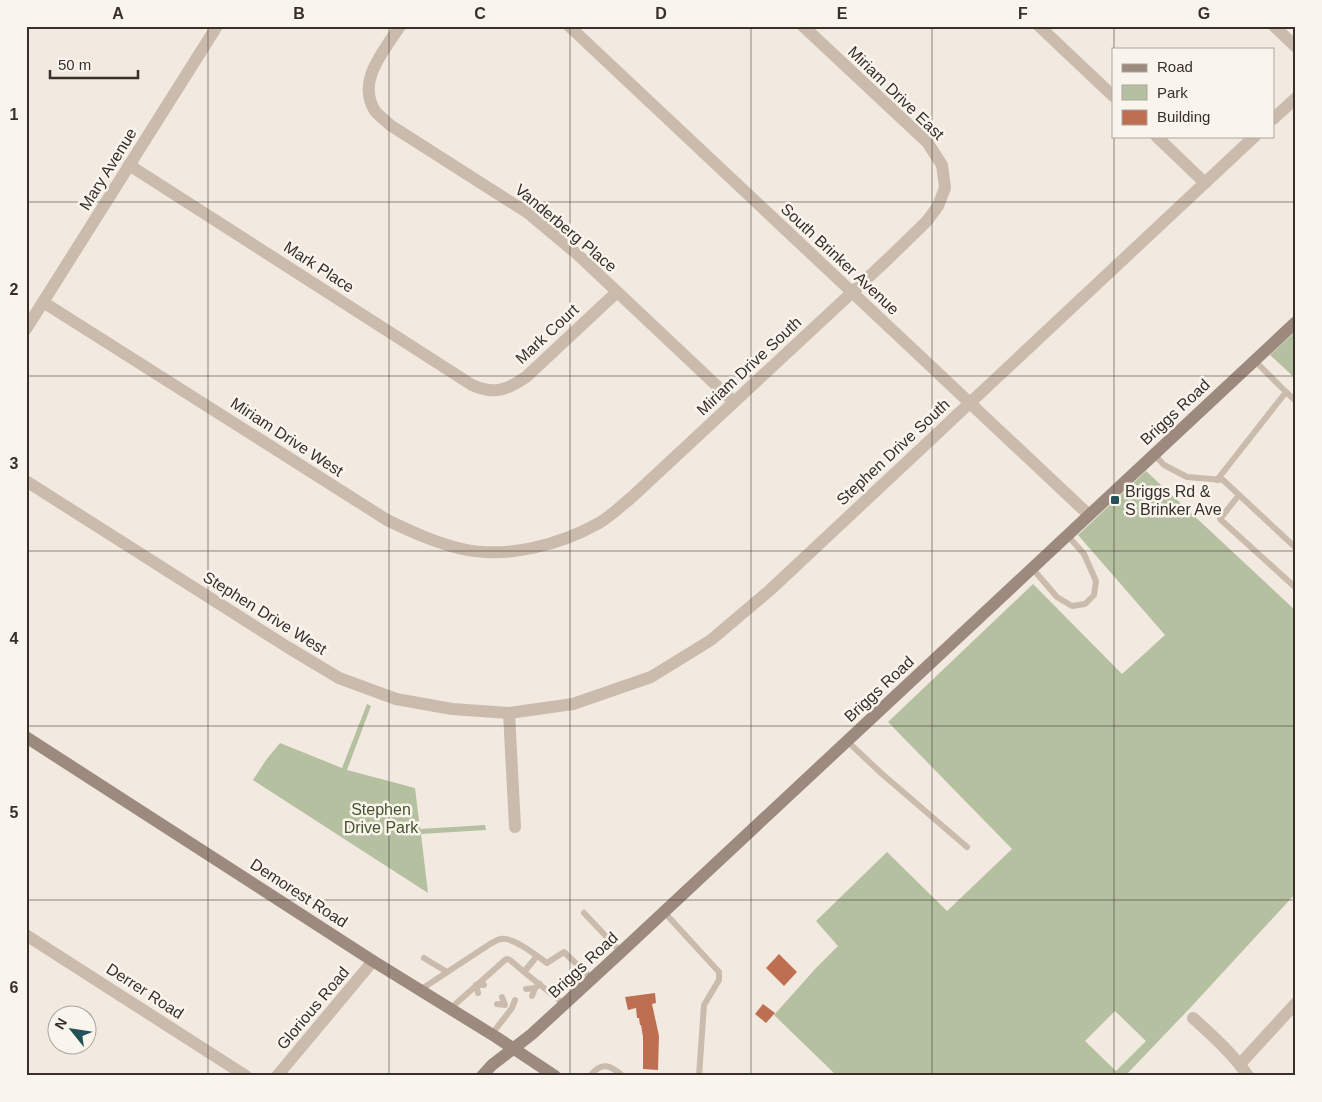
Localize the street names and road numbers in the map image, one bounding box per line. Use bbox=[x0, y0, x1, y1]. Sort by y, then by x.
street label: Miriam Drive East bbox=[845, 43, 948, 143]
street label: Mary Avenue bbox=[76, 125, 140, 213]
street label: Vanderberg Place bbox=[512, 181, 620, 275]
street label: South Brinker Avenue bbox=[778, 200, 902, 318]
street label: Mark Place bbox=[281, 238, 357, 296]
street label: Mark Court bbox=[512, 300, 582, 367]
street label: Miriam Drive South bbox=[693, 313, 805, 419]
street label: Briggs Road bbox=[1137, 376, 1213, 448]
street label: Miriam Drive West bbox=[228, 394, 347, 480]
street label: Stephen Drive South bbox=[833, 395, 953, 509]
street label: Stephen Drive West bbox=[200, 568, 330, 658]
street label: Briggs Road bbox=[841, 653, 917, 725]
street label: Demorest Road bbox=[247, 855, 351, 931]
street label: Briggs Road bbox=[545, 929, 621, 1001]
street label: Derrer Road bbox=[103, 960, 187, 1022]
street label: Glorious Road bbox=[274, 963, 352, 1053]

